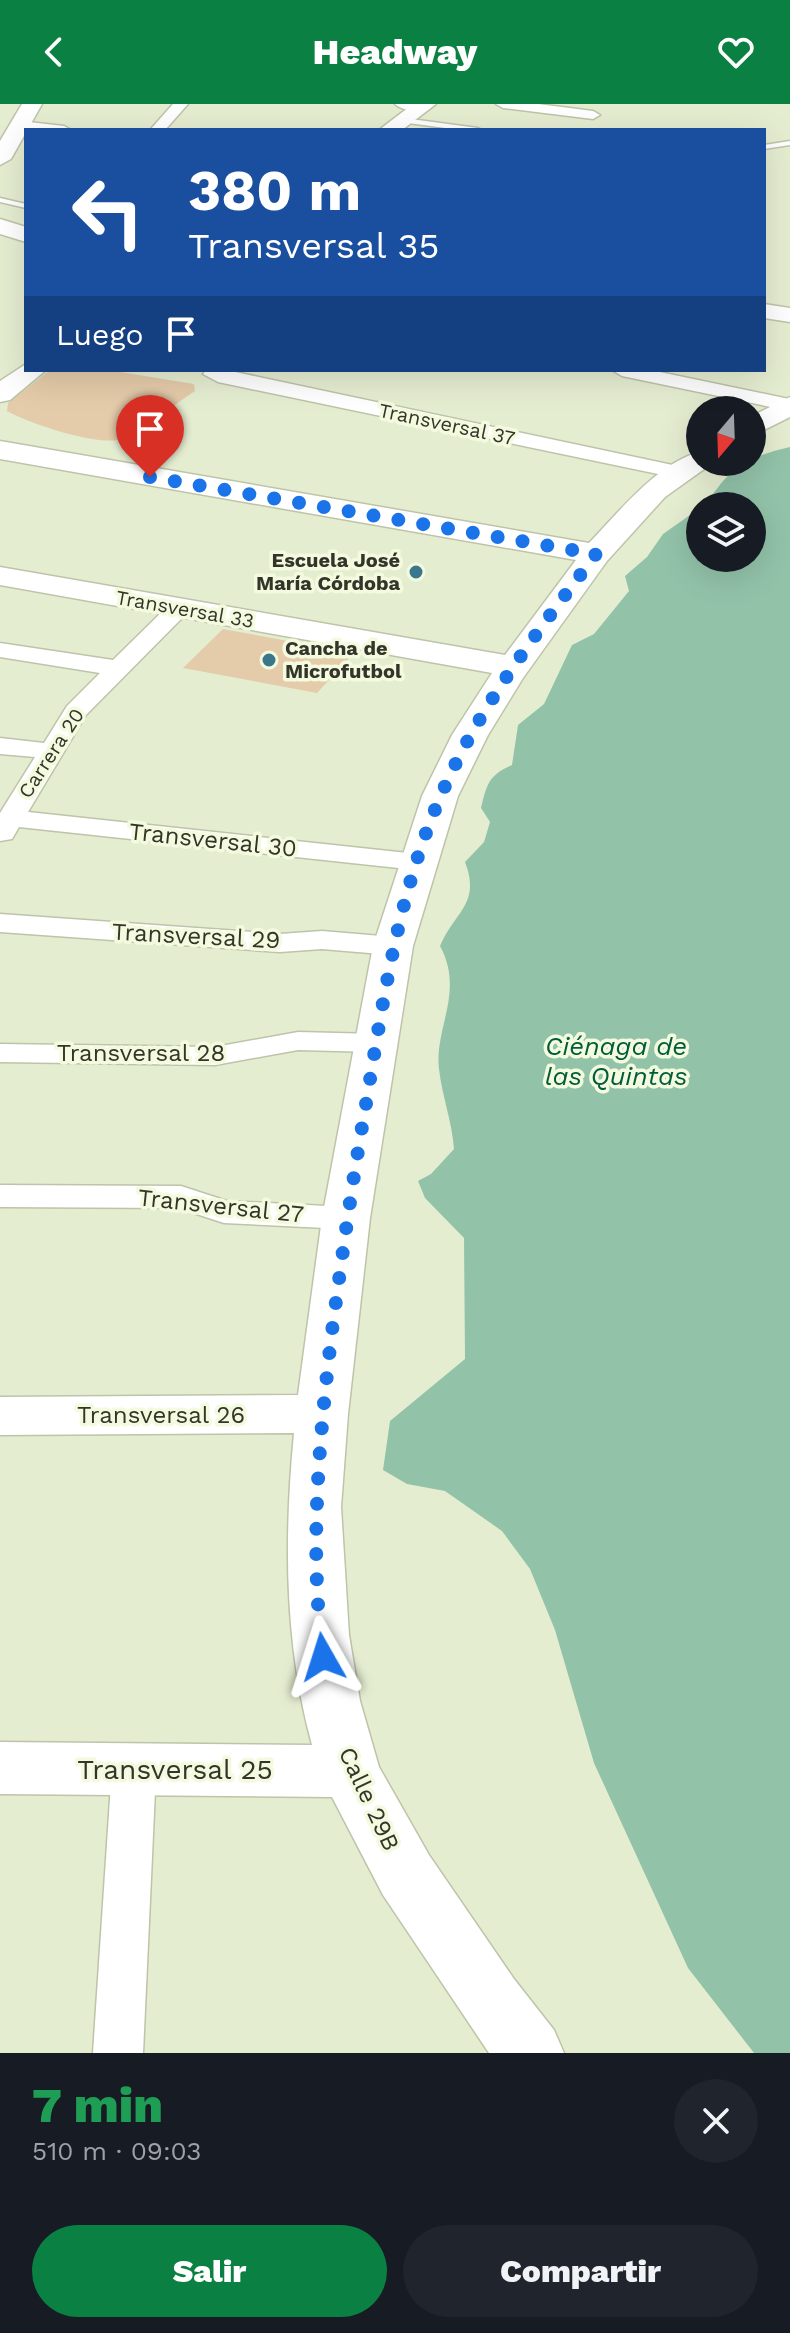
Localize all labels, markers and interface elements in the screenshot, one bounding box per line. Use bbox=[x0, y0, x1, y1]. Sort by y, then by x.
icon: back bbox=[32, 30, 76, 74]
icon: heart bbox=[714, 30, 758, 74]
text: Headway bbox=[313, 31, 477, 73]
text: 380 m bbox=[188, 158, 361, 224]
icon: left bbox=[56, 160, 160, 264]
text: Transversal 35 bbox=[188, 225, 439, 267]
icon: arrive bbox=[159, 312, 203, 356]
text: Luego bbox=[56, 317, 143, 352]
pin bbox=[116, 395, 184, 477]
north arrow bbox=[686, 396, 766, 476]
map controls bbox=[686, 396, 766, 572]
street label: Transversal 37 bbox=[377, 398, 517, 450]
icon: arrive bbox=[128, 407, 172, 451]
button: layers bbox=[686, 492, 766, 572]
place label: Escuela José María Córdoba bbox=[256, 548, 400, 595]
marker: Escuela José María Córdoba bbox=[407, 563, 425, 581]
street label: Transversal 33 bbox=[114, 585, 256, 633]
place label: Cancha de Microfutbol bbox=[285, 636, 402, 683]
marker: Cancha de Microfutbol bbox=[260, 651, 278, 669]
street label: Carrera 20 bbox=[13, 704, 89, 802]
street label: Transversal 30 bbox=[128, 817, 298, 863]
street label: Transversal 29 bbox=[111, 918, 281, 954]
water label: Ciénaga de las Quintas bbox=[545, 1031, 687, 1091]
street label: Transversal 28 bbox=[57, 1039, 225, 1067]
street label: Transversal 27 bbox=[137, 1183, 305, 1229]
street label: Transversal 26 bbox=[77, 1401, 245, 1429]
position arrow bbox=[281, 1615, 365, 1699]
street label: Calle 29B bbox=[333, 1743, 405, 1855]
street label: Transversal 25 bbox=[77, 1753, 273, 1786]
text: 7 min bbox=[32, 2077, 163, 2134]
button: close bbox=[674, 2079, 758, 2163]
text: 510 m · 09:03 bbox=[32, 2136, 201, 2166]
button: Salir bbox=[32, 2225, 387, 2317]
button: Compartir bbox=[403, 2225, 758, 2317]

